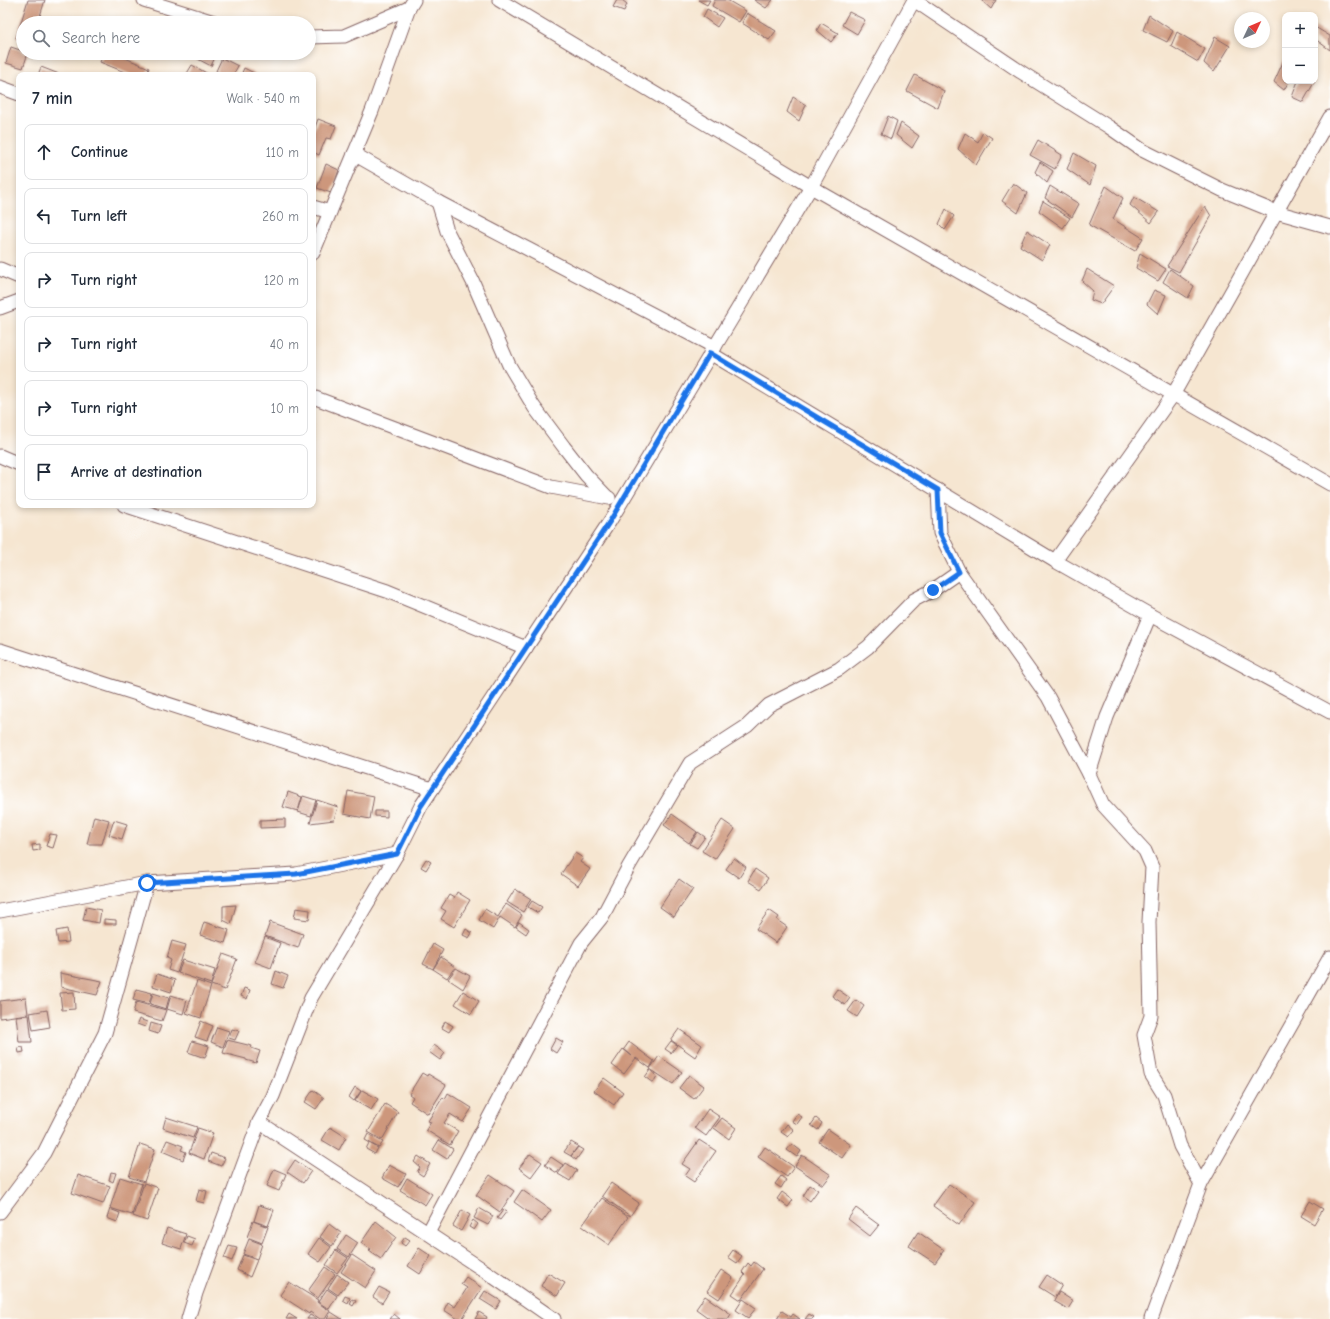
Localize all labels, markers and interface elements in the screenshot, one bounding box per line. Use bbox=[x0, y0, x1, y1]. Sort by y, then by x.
north arrow bbox=[1234, 12, 1270, 48]
map controls bbox=[1282, 12, 1318, 84]
button: + bbox=[1282, 12, 1318, 48]
search box bbox=[16, 16, 316, 60]
icon: search bbox=[30, 27, 52, 49]
text: Search here bbox=[62, 29, 140, 47]
button: − bbox=[1282, 48, 1318, 84]
text: 7 min bbox=[32, 89, 73, 108]
text: Walk · 540 m bbox=[226, 91, 300, 106]
icon: ahead bbox=[33, 141, 55, 163]
text: Continue bbox=[71, 143, 128, 161]
text: 110 m bbox=[266, 145, 299, 160]
icon: left bbox=[33, 205, 55, 227]
text: Turn left bbox=[71, 207, 127, 225]
text: 260 m bbox=[262, 209, 299, 224]
icon: right bbox=[33, 269, 55, 291]
text: Turn right bbox=[71, 271, 137, 289]
text: 120 m bbox=[264, 273, 299, 288]
icon: right bbox=[33, 333, 55, 355]
text: Turn right bbox=[71, 335, 137, 353]
text: 40 m bbox=[270, 337, 299, 352]
icon: right bbox=[33, 397, 55, 419]
text: Turn right bbox=[71, 399, 137, 417]
text: 10 m bbox=[271, 401, 299, 416]
icon: arrive bbox=[33, 461, 55, 483]
text: Arrive at destination bbox=[71, 463, 202, 481]
route end bbox=[924, 581, 942, 599]
route start bbox=[138, 874, 156, 892]

